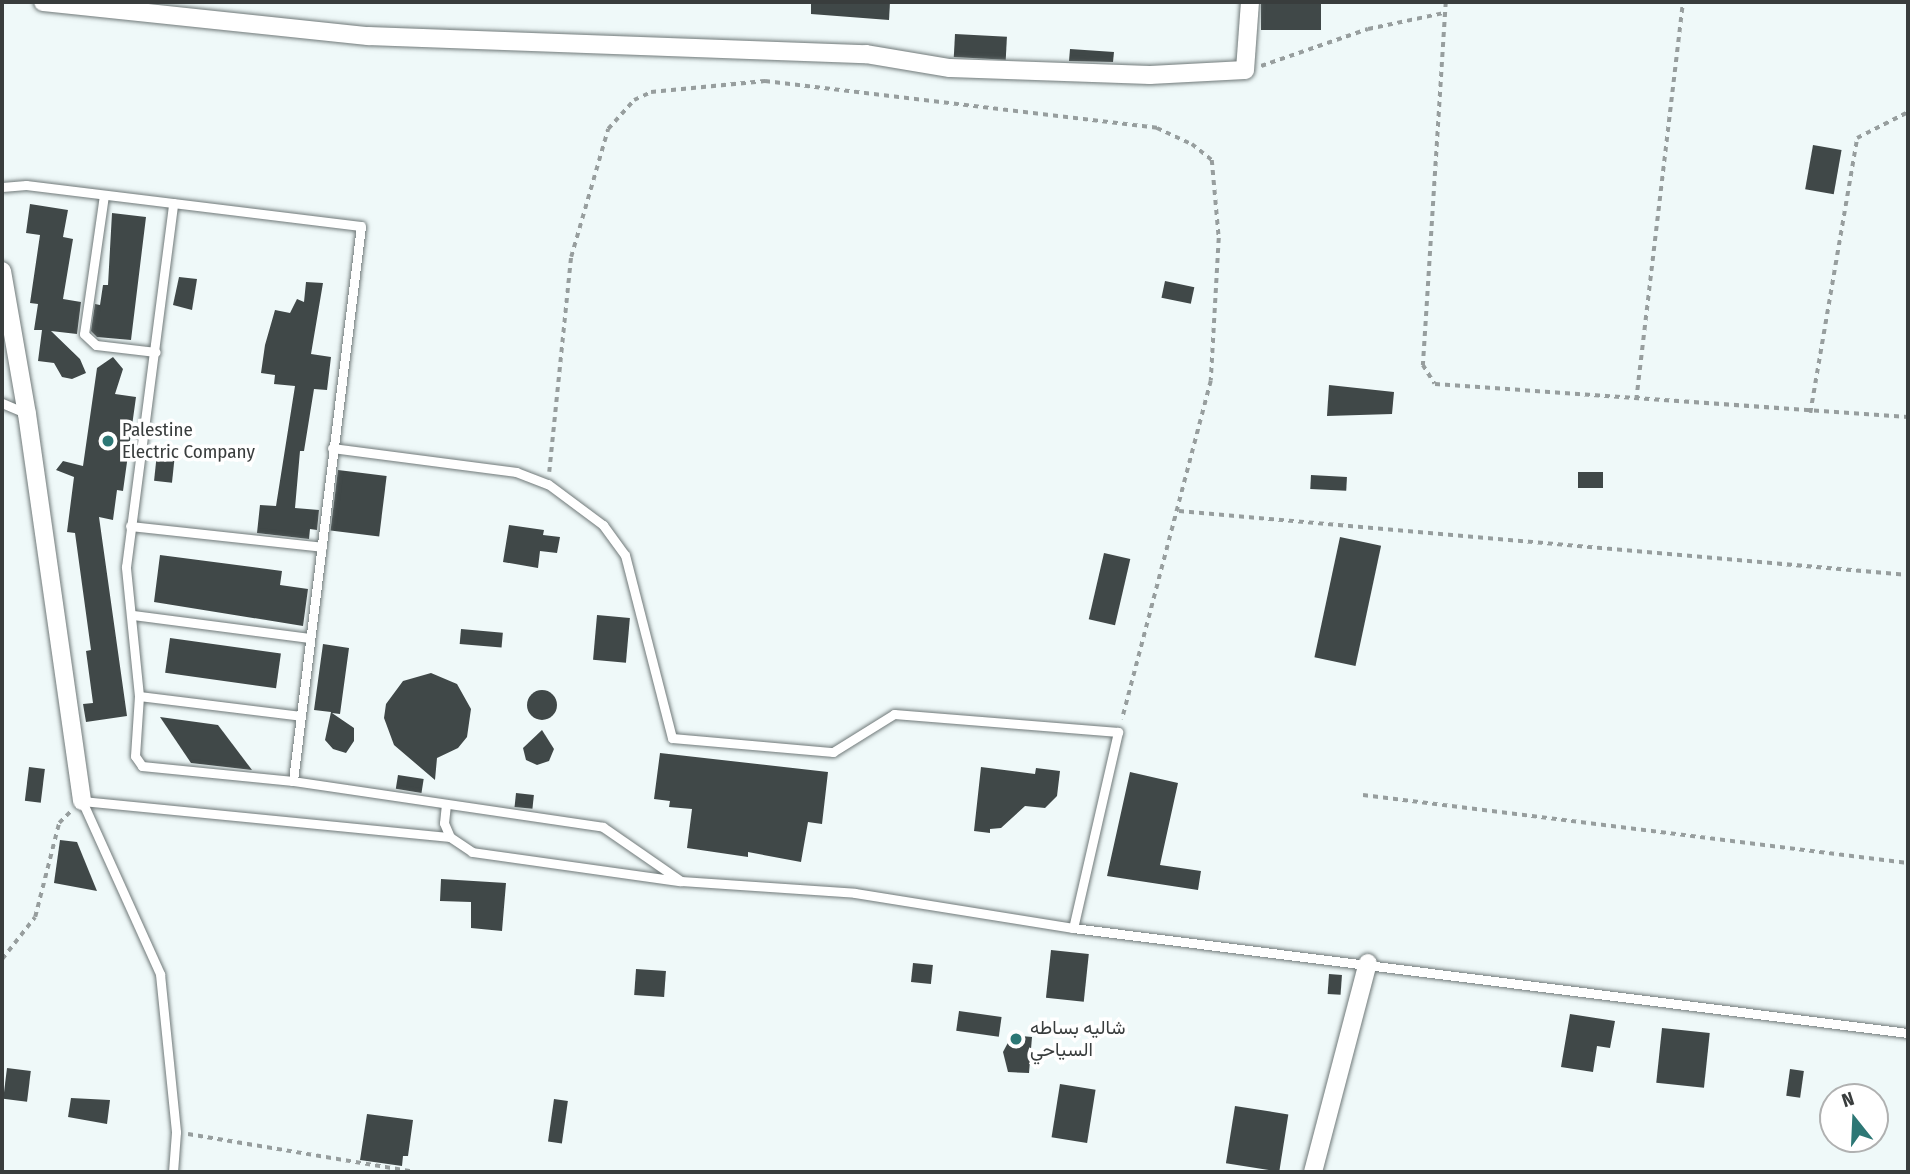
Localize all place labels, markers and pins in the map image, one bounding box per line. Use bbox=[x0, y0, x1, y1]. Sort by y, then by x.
place label: Palestine Electric Company bbox=[122, 419, 255, 463]
marker: Palestine Electric Company bbox=[100, 433, 116, 449]
place label: شاليه بساطه السياحي bbox=[1030, 1017, 1125, 1061]
marker: شاليه بساطه السياحي bbox=[1008, 1031, 1024, 1047]

